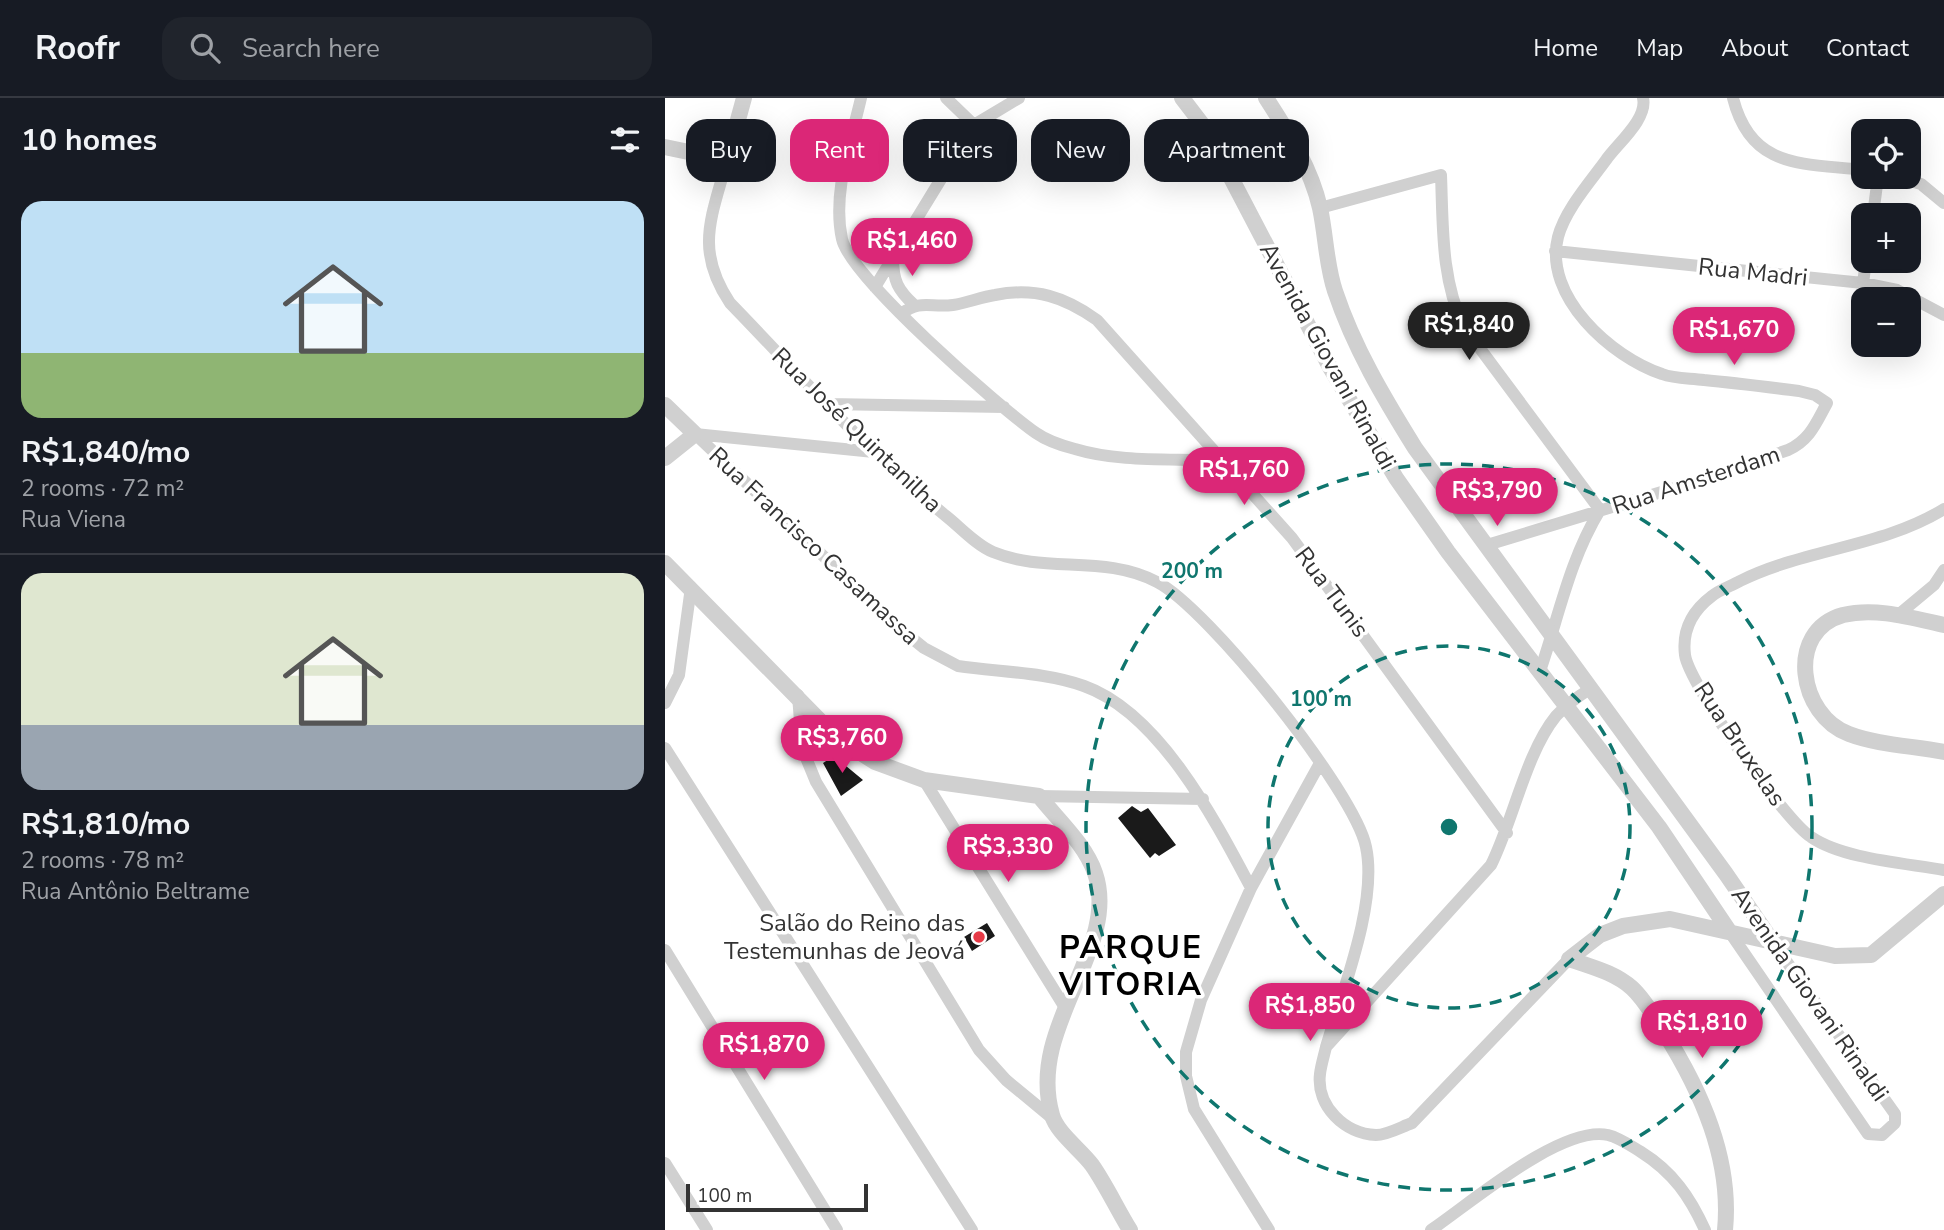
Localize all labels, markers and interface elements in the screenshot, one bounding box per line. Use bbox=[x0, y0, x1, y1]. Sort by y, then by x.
search box bbox=[162, 17, 652, 80]
text: Roofr bbox=[35, 26, 120, 71]
icon: search bbox=[186, 29, 224, 67]
text: Search here bbox=[242, 31, 380, 66]
text: Home bbox=[1533, 32, 1598, 64]
text: Map bbox=[1636, 32, 1683, 64]
text: About bbox=[1721, 32, 1788, 64]
text: Contact bbox=[1826, 32, 1909, 64]
chip: Buy bbox=[686, 119, 776, 182]
chip: Rent bbox=[790, 119, 889, 182]
chip: Filters bbox=[903, 119, 1017, 182]
chip: New bbox=[1031, 119, 1130, 182]
chip: Apartment bbox=[1144, 119, 1309, 182]
map controls bbox=[1851, 119, 1921, 357]
button: locate bbox=[1851, 119, 1921, 189]
text: 10 homes bbox=[21, 120, 157, 161]
icon: filters bbox=[606, 121, 644, 159]
button: + bbox=[1851, 203, 1921, 273]
pin: R$1,460 bbox=[847, 218, 977, 278]
text: R$1,460 bbox=[867, 225, 957, 256]
street label: Avenida Giovani Rinaldi bbox=[1252, 237, 1404, 475]
icon: home bbox=[270, 246, 396, 372]
street label: Rua Madri bbox=[1697, 250, 1809, 294]
button: − bbox=[1851, 287, 1921, 357]
pin: R$1,840 bbox=[1404, 302, 1534, 362]
pin: R$1,670 bbox=[1669, 308, 1799, 367]
text: R$1,840 bbox=[1424, 309, 1514, 340]
text: R$1,670 bbox=[1689, 314, 1779, 345]
street label: Rua José Quintanilha bbox=[765, 340, 949, 520]
text: R$1,840/mo bbox=[21, 432, 190, 473]
street label: Rua Amsterdam bbox=[1608, 438, 1784, 522]
street label: Rua Francisco Casamassa bbox=[702, 440, 926, 652]
pin: R$1,760 bbox=[1179, 448, 1309, 507]
text: R$1,760 bbox=[1199, 454, 1289, 485]
pin: R$3,790 bbox=[1432, 468, 1562, 528]
text: 2 rooms · 72 m² bbox=[21, 473, 184, 504]
text: R$3,790 bbox=[1452, 475, 1542, 506]
text: Rua Viena bbox=[21, 504, 126, 535]
street label: Rua Tunis bbox=[1288, 540, 1376, 644]
text: 200 m bbox=[1161, 557, 1223, 585]
icon: home bbox=[270, 618, 396, 744]
street label: Rua Bruxelas bbox=[1687, 676, 1793, 812]
text: 100 m bbox=[1290, 685, 1352, 713]
pin: R$3,760 bbox=[777, 716, 907, 775]
text: R$3,760 bbox=[797, 722, 887, 753]
text: R$1,810/mo bbox=[21, 804, 190, 845]
centre of rings bbox=[1437, 815, 1461, 839]
pin: R$3,330 bbox=[943, 824, 1073, 884]
text: R$3,330 bbox=[963, 831, 1053, 862]
text: 2 rooms · 78 m² bbox=[21, 845, 184, 876]
text: Rua Antônio Beltrame bbox=[21, 876, 250, 907]
street label: Avenida Giovani Rinaldi bbox=[1724, 880, 1896, 1108]
place label: Salão do Reino das Testemunhas de Jeová bbox=[724, 907, 965, 967]
district label: PARQUE VITORIA bbox=[1058, 926, 1203, 1006]
marker: Salão do Reino das Testemunhas de Jeová bbox=[971, 929, 987, 945]
pin: R$1,850 bbox=[1245, 984, 1375, 1043]
text: R$1,850 bbox=[1265, 990, 1355, 1021]
pin: R$1,810 bbox=[1637, 1000, 1767, 1060]
text: R$1,810 bbox=[1657, 1007, 1747, 1038]
pin: R$1,870 bbox=[699, 1023, 829, 1082]
text: R$1,870 bbox=[719, 1029, 809, 1060]
scale bar bbox=[686, 1181, 868, 1213]
text: 100 m bbox=[697, 1183, 752, 1209]

